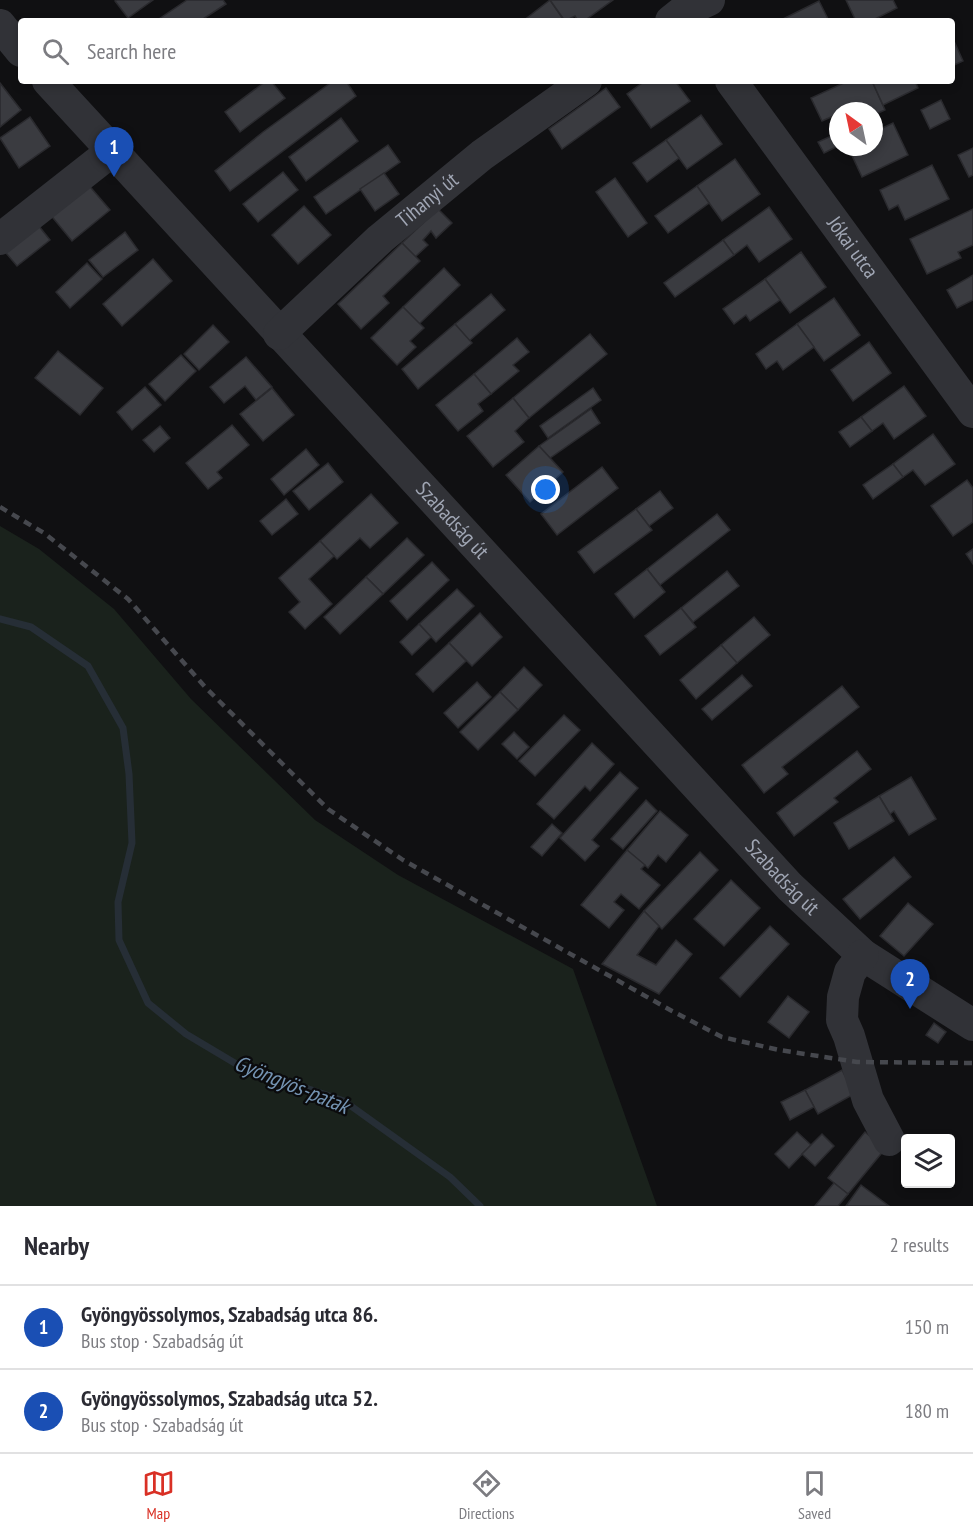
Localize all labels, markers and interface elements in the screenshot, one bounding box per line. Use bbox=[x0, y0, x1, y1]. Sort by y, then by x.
search box bbox=[18, 18, 955, 84]
icon: search bbox=[39, 35, 72, 68]
text: Search here bbox=[87, 37, 176, 65]
north arrow bbox=[829, 102, 883, 156]
pin: 1 bbox=[94, 128, 134, 177]
street label: Tihanyi út bbox=[390, 166, 464, 233]
street label: Jókai utca bbox=[821, 210, 885, 283]
your location bbox=[531, 475, 560, 504]
street label: Szabadság út bbox=[410, 476, 495, 564]
street label: Szabadság út bbox=[740, 833, 825, 921]
pin: 2 bbox=[890, 960, 930, 1009]
water label: Gyöngyös-patak bbox=[231, 1048, 356, 1121]
map controls bbox=[901, 1134, 955, 1188]
button: layers bbox=[901, 1134, 955, 1188]
text: Nearby bbox=[24, 1229, 89, 1262]
text: 2 results bbox=[890, 1232, 949, 1258]
text: Gyöngyössolymos, Szabadság utca 86. bbox=[81, 1300, 378, 1328]
text: 1 bbox=[39, 1314, 48, 1340]
text: 150 m bbox=[905, 1314, 949, 1340]
text: Bus stop · Szabadság út bbox=[81, 1328, 243, 1354]
text: Gyöngyössolymos, Szabadság utca 52. bbox=[81, 1384, 378, 1412]
text: 2 bbox=[39, 1398, 48, 1424]
text: 180 m bbox=[905, 1398, 949, 1424]
text: Bus stop · Szabadság út bbox=[81, 1412, 243, 1438]
tab: Map bbox=[142, 1467, 175, 1523]
tab: Directions bbox=[459, 1467, 514, 1523]
tab: Saved bbox=[798, 1467, 831, 1523]

